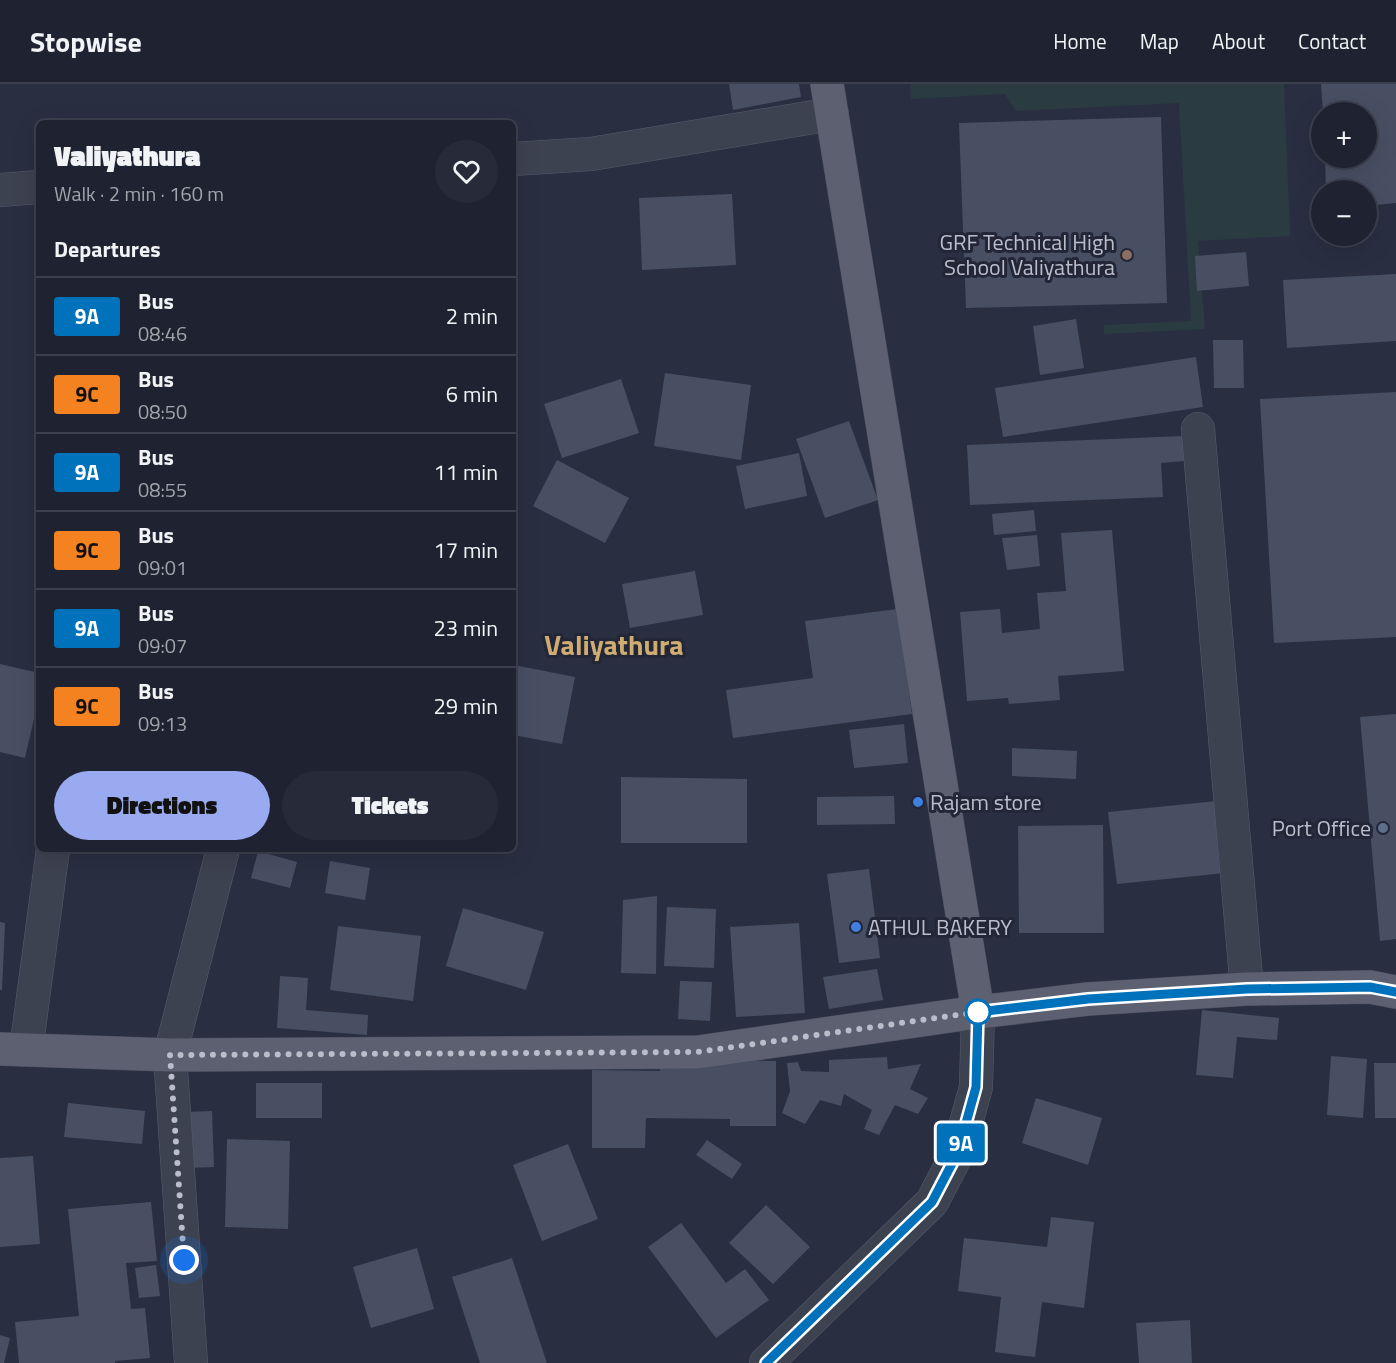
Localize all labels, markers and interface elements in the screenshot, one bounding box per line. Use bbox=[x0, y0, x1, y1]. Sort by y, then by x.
text: Stopwise bbox=[30, 20, 142, 63]
text: Home bbox=[1053, 25, 1107, 57]
text: Map bbox=[1140, 25, 1179, 57]
text: About bbox=[1212, 25, 1265, 57]
text: Contact bbox=[1298, 25, 1366, 57]
map controls bbox=[1311, 102, 1377, 246]
button: + bbox=[1311, 102, 1377, 168]
text: Valiyathura bbox=[54, 134, 201, 177]
button: heart bbox=[435, 140, 498, 203]
text: Walk · 2 min · 160 m bbox=[54, 178, 224, 209]
button: − bbox=[1311, 180, 1377, 246]
place label: GRF Technical High School Valiyathura bbox=[939, 225, 1115, 284]
text: Departures bbox=[54, 232, 161, 266]
marker: GRF Technical High School Valiyathura bbox=[1120, 248, 1134, 262]
text: Bus bbox=[138, 284, 174, 318]
text: 2 min bbox=[446, 299, 498, 333]
text: 9A bbox=[75, 300, 99, 332]
text: 08:46 bbox=[138, 318, 187, 349]
text: Bus bbox=[138, 362, 174, 396]
text: 6 min bbox=[446, 377, 498, 411]
text: 9C bbox=[75, 378, 99, 410]
text: 08:50 bbox=[138, 396, 187, 427]
text: Bus bbox=[138, 440, 174, 474]
text: 11 min bbox=[433, 455, 498, 489]
text: 9A bbox=[75, 456, 99, 488]
text: 08:55 bbox=[138, 474, 187, 505]
text: Bus bbox=[138, 518, 174, 552]
text: 17 min bbox=[433, 533, 498, 567]
text: 9C bbox=[75, 534, 99, 566]
text: 09:01 bbox=[138, 552, 187, 583]
text: Bus bbox=[138, 596, 174, 630]
text: 23 min bbox=[433, 611, 498, 645]
text: 9A bbox=[75, 612, 99, 644]
district label: Valiyathura bbox=[544, 623, 684, 666]
text: 09:07 bbox=[138, 630, 187, 661]
text: Bus bbox=[138, 674, 174, 708]
text: 29 min bbox=[433, 689, 498, 723]
text: 9C bbox=[75, 690, 99, 722]
text: 09:13 bbox=[138, 708, 187, 739]
button: Directions bbox=[54, 771, 270, 840]
button: Tickets bbox=[282, 771, 498, 840]
place label: Rajam store bbox=[930, 785, 1042, 819]
marker: Rajam store bbox=[911, 795, 925, 809]
place label: Port Office bbox=[1272, 811, 1371, 845]
marker: Port Office bbox=[1376, 821, 1390, 835]
place label: ATHUL BAKERY bbox=[868, 910, 1012, 944]
marker: ATHUL BAKERY bbox=[849, 920, 863, 934]
unlabelled marker bbox=[965, 999, 991, 1025]
line badge: 9A bbox=[934, 1124, 988, 1162]
text: 9A bbox=[949, 1127, 973, 1159]
your location bbox=[169, 1245, 199, 1275]

